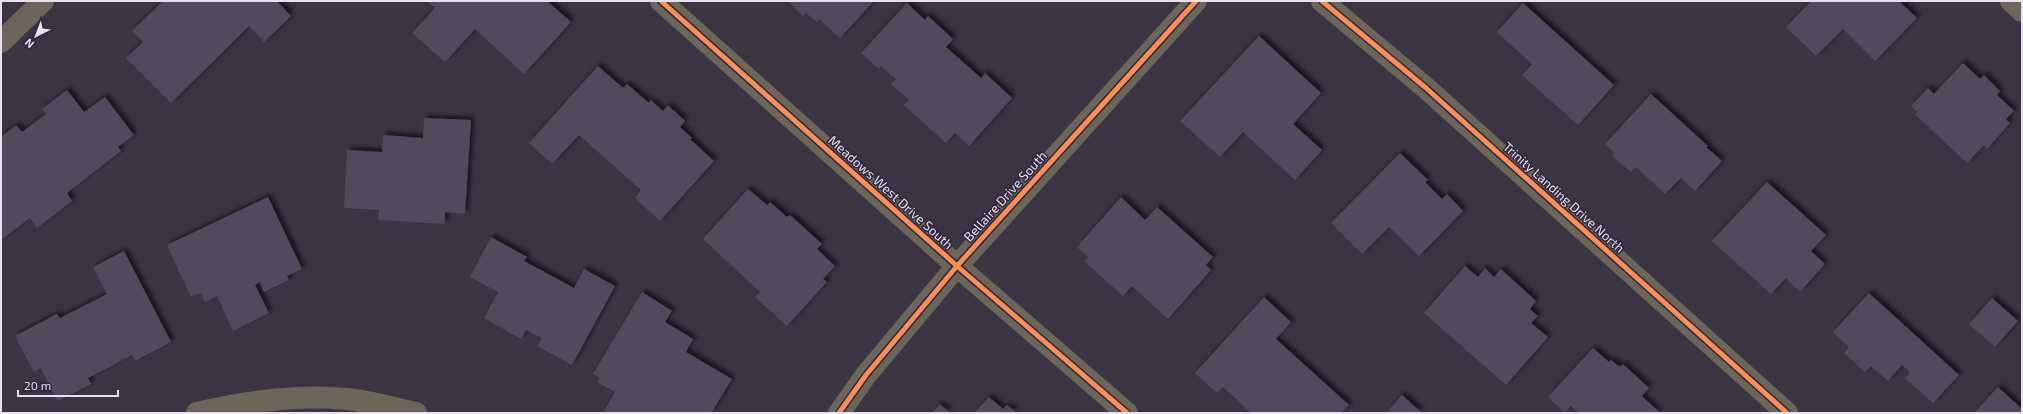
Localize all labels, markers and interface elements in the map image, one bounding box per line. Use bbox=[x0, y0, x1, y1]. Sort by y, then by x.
north arrow bbox=[16, 16, 56, 56]
text: N bbox=[22, 36, 36, 51]
street label: Meadows West Drive South bbox=[825, 132, 957, 252]
street label: Trinity Landing Drive North bbox=[1500, 138, 1628, 256]
street label: Bellaire Drive South bbox=[960, 147, 1050, 245]
scale bar bbox=[18, 372, 118, 398]
text: 20 m bbox=[24, 378, 51, 392]

